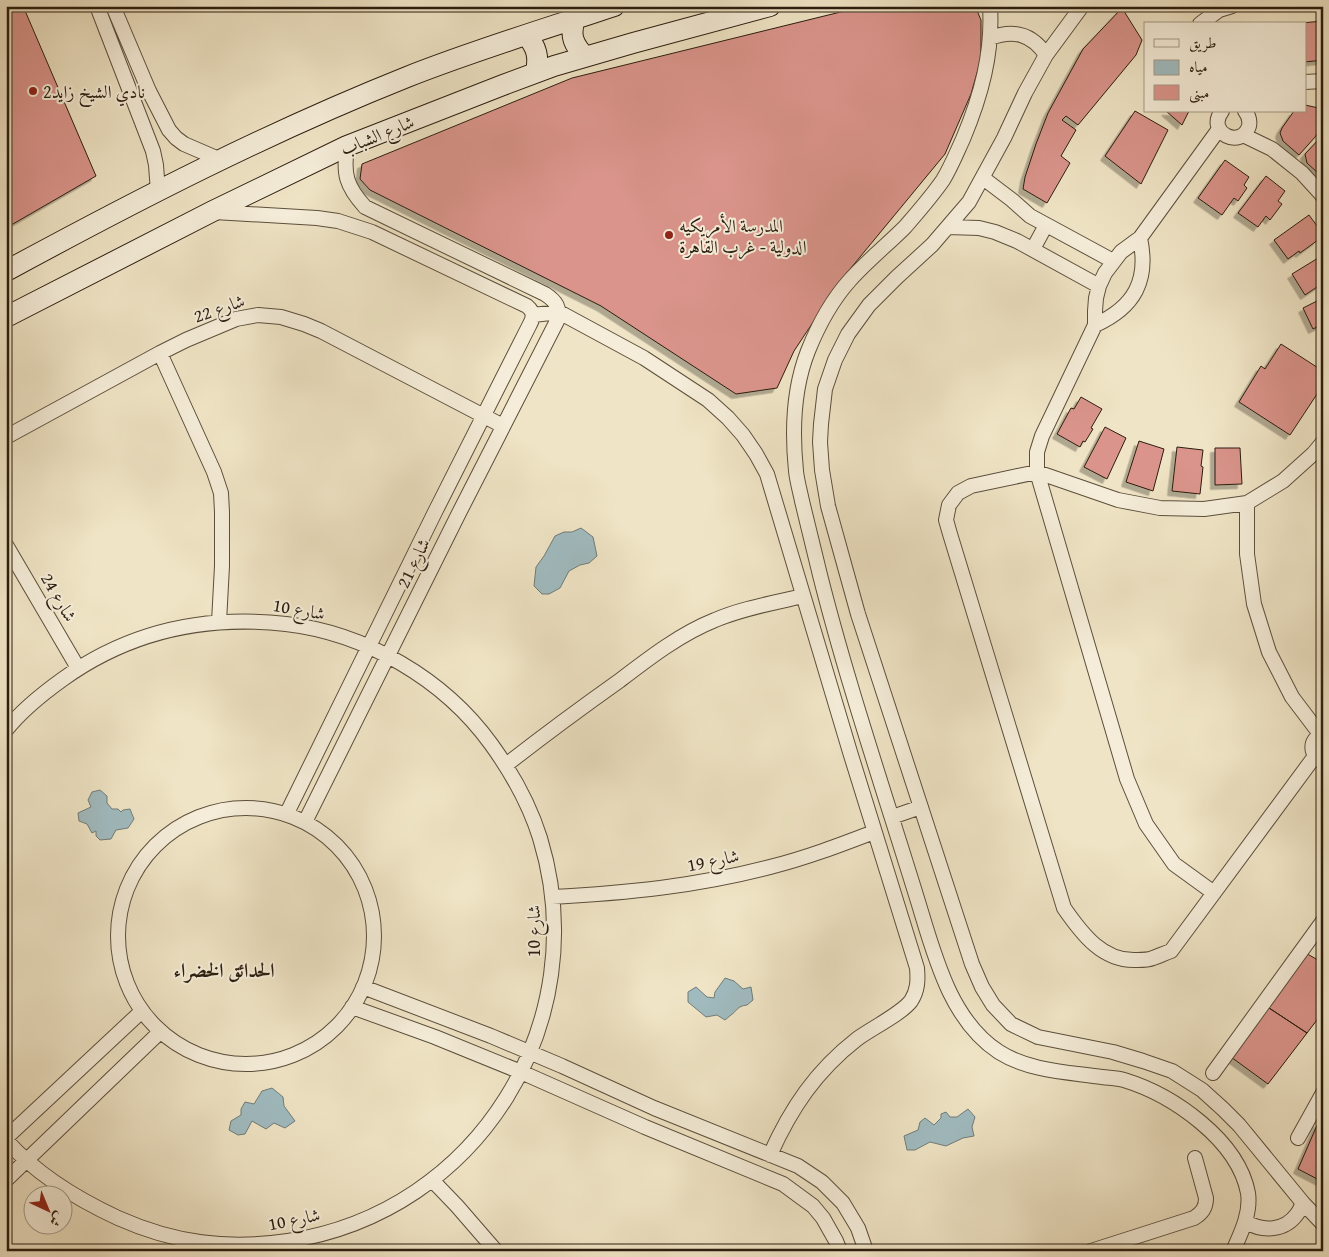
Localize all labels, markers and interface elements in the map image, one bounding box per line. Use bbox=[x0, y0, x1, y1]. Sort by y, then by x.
legend bbox=[1144, 22, 1306, 112]
text: طريق bbox=[1189, 32, 1216, 53]
text: مياه bbox=[1189, 56, 1207, 77]
place label: نادي الشيخ زايد2 bbox=[43, 78, 145, 108]
text: مبنى bbox=[1189, 82, 1209, 104]
marker: نادي الشيخ زايد2 bbox=[27, 85, 39, 97]
street label: شارع الشباب bbox=[336, 108, 419, 164]
place label: المدرسة الأمريكيه الدولية - غرب القاهرة bbox=[679, 212, 807, 260]
marker: المدرسة الأمريكيه الدولية - غرب القاهرة bbox=[663, 229, 675, 241]
street label: شارع 22 bbox=[190, 287, 249, 331]
street label: شارع 21 bbox=[389, 533, 438, 593]
street label: شارع 24 bbox=[32, 567, 84, 628]
street label: شارع 10 bbox=[270, 591, 327, 629]
street label: شارع 19 bbox=[685, 842, 742, 880]
street label: شارع 10 bbox=[520, 905, 549, 957]
district label: الحدائق الخضراء bbox=[173, 955, 275, 984]
north arrow bbox=[22, 1184, 72, 1234]
street label: شارع 10 bbox=[266, 1201, 323, 1239]
text: ش bbox=[45, 1207, 69, 1231]

